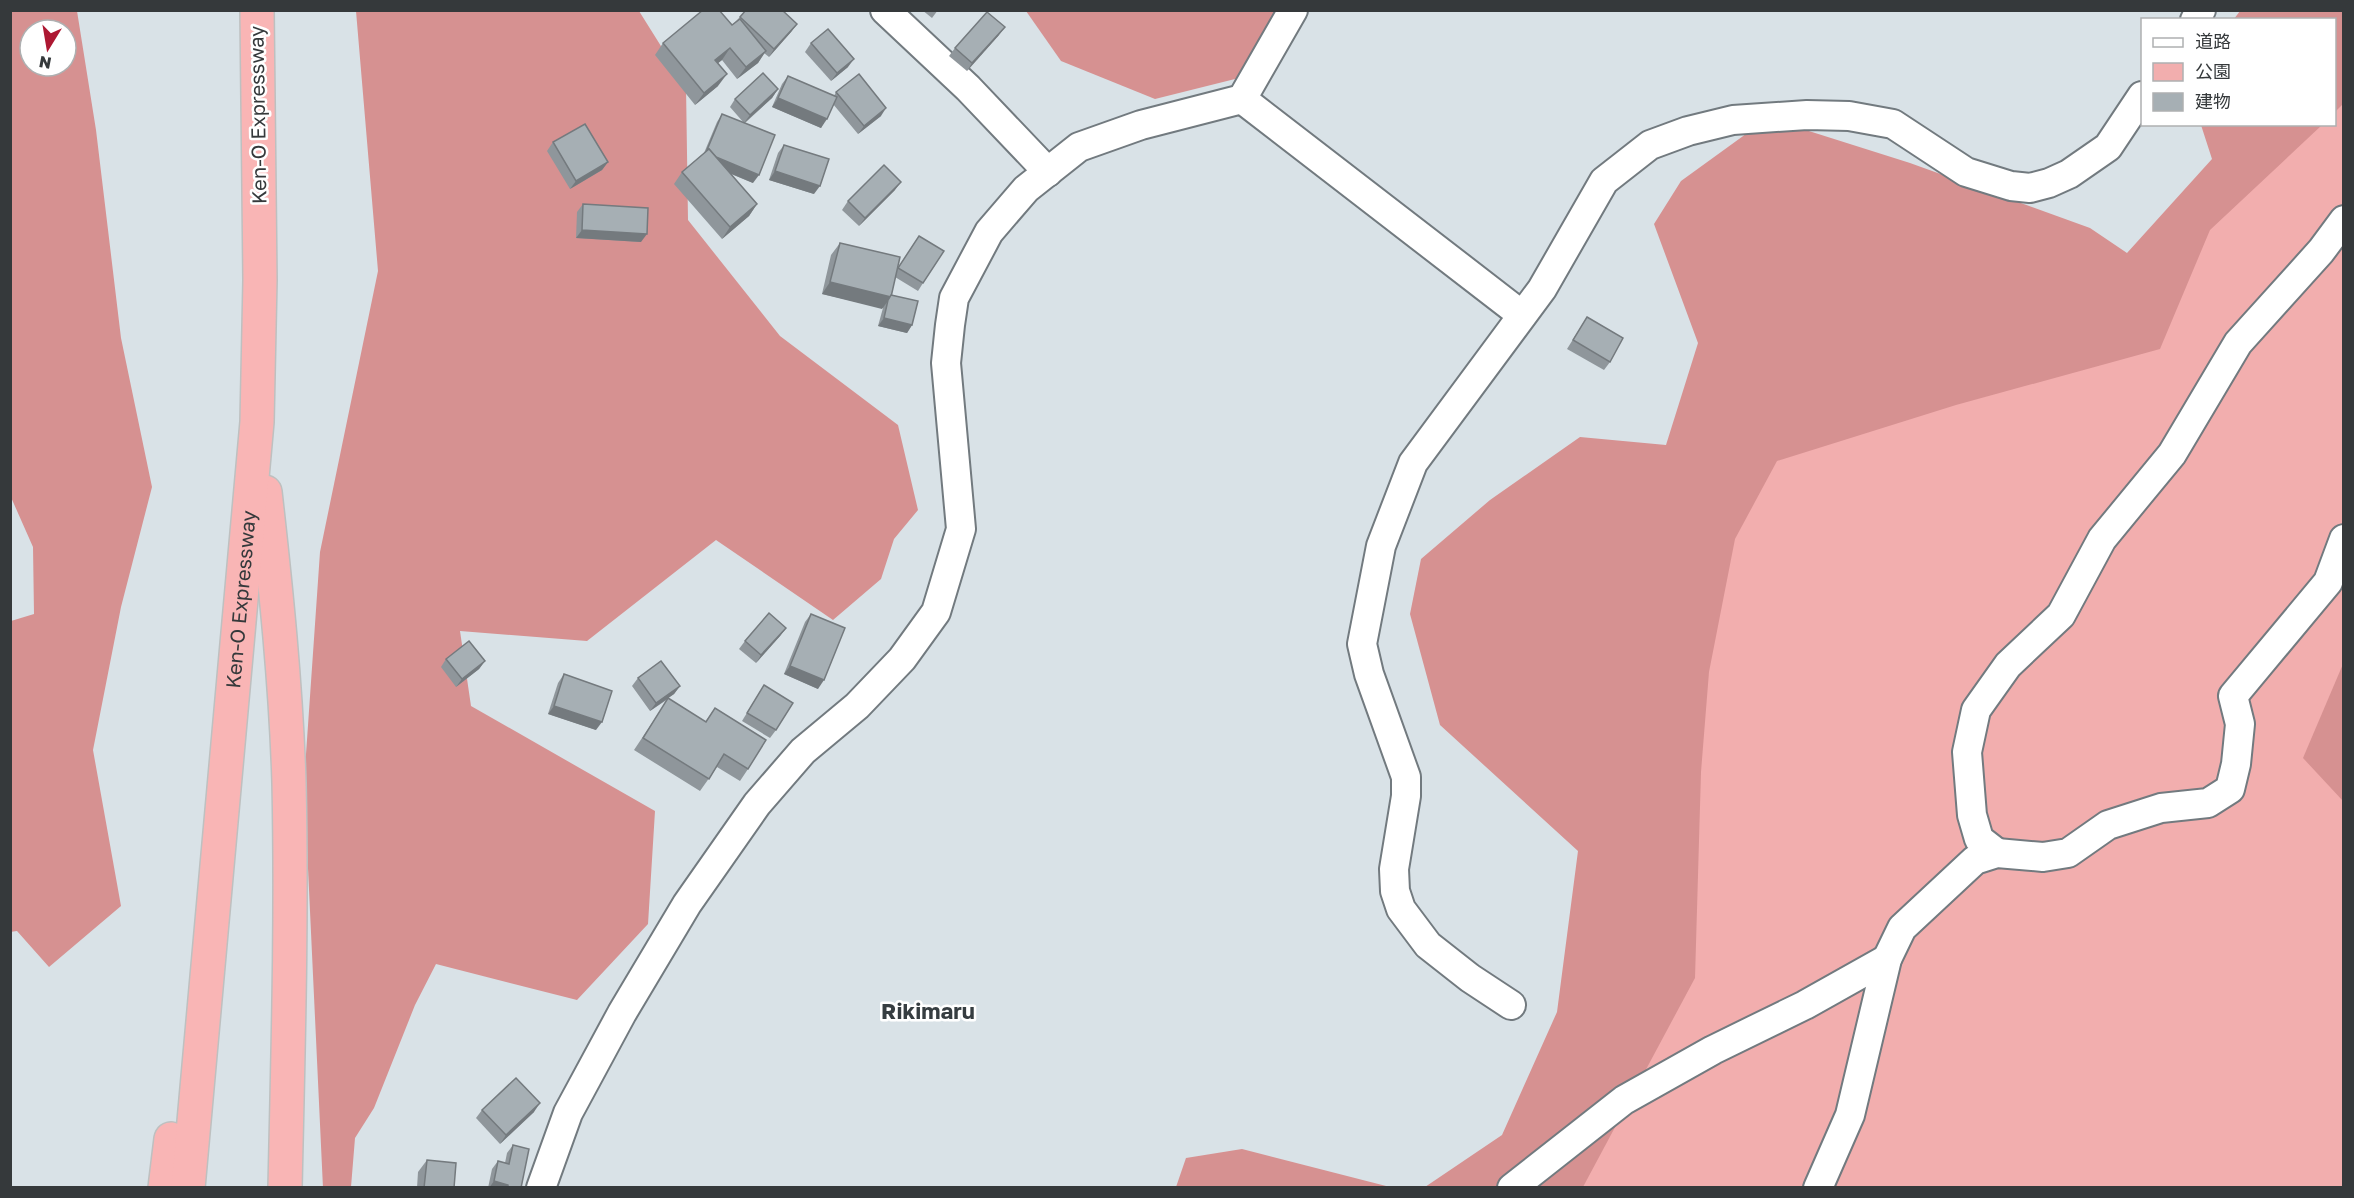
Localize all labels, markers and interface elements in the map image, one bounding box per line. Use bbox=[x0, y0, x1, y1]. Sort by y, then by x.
north arrow bbox=[18, 18, 78, 78]
legend bbox=[2141, 18, 2336, 126]
street label: Ken-O Expressway bbox=[243, 26, 271, 204]
text: 道路 bbox=[2195, 30, 2231, 52]
text: N bbox=[37, 52, 53, 74]
text: 公園 bbox=[2195, 60, 2231, 82]
text: 建物 bbox=[2195, 90, 2231, 112]
street label: Ken-O Expressway bbox=[220, 509, 260, 689]
district label: Rikimaru bbox=[881, 997, 975, 1024]

